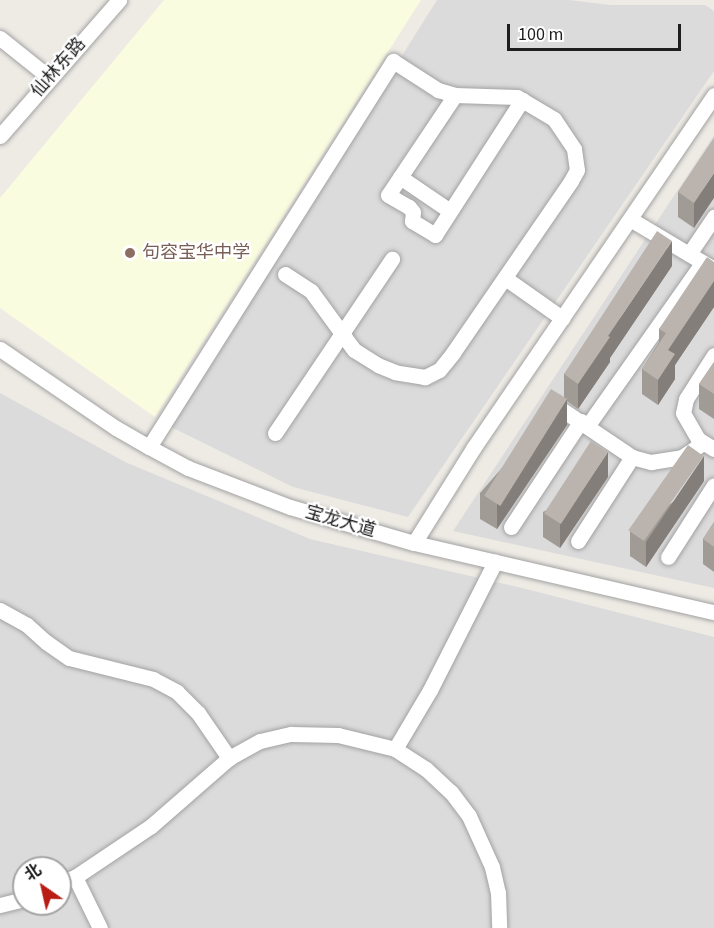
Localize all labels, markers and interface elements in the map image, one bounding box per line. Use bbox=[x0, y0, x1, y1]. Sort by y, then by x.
scale bar bbox=[510, 12, 684, 50]
text: 100 m bbox=[518, 22, 563, 47]
street label: 仙林东路 bbox=[27, 34, 91, 102]
place label: 句容宝华中学 bbox=[142, 242, 250, 264]
marker: 句容宝华中学 bbox=[123, 246, 137, 260]
street label: 宝龙大道 bbox=[302, 502, 378, 542]
north arrow bbox=[12, 856, 72, 916]
text: 北 bbox=[20, 859, 46, 886]

